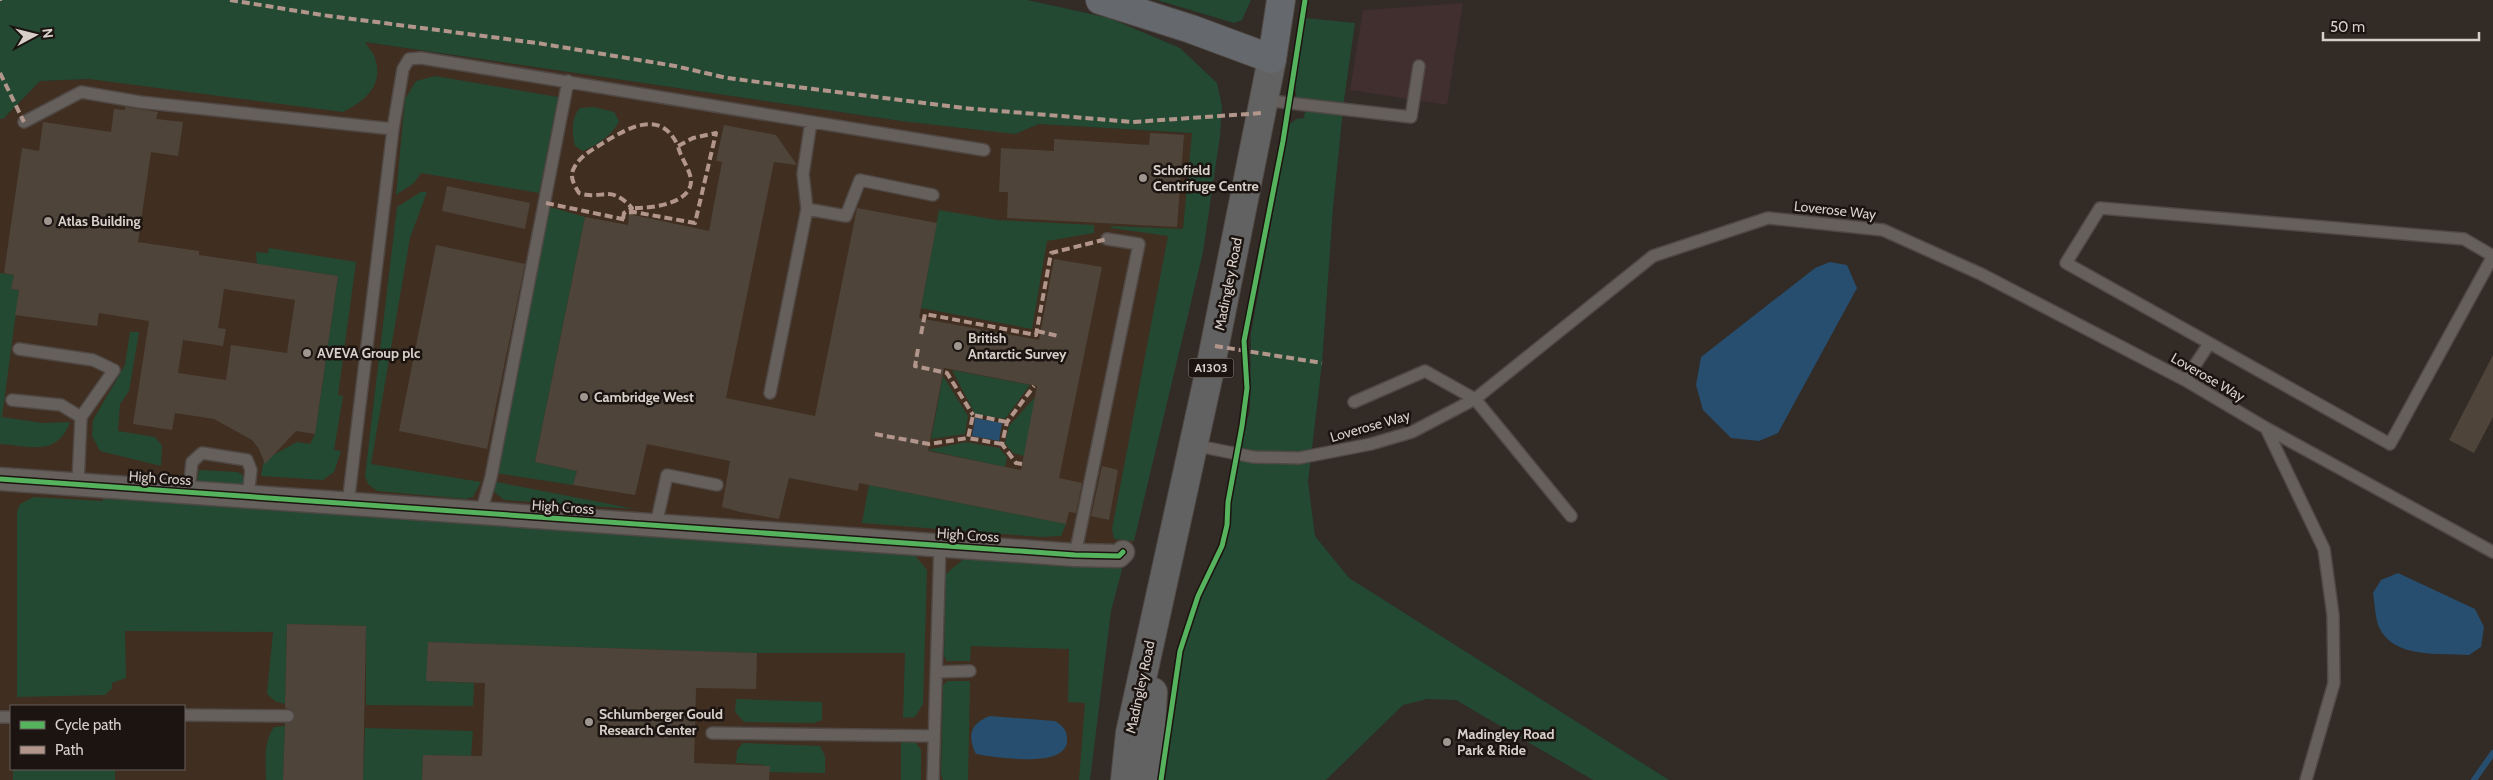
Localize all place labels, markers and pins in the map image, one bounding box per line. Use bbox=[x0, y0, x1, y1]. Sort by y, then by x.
place label: Schofield Centrifuge Centre bbox=[1153, 161, 1259, 195]
marker: Schofield Centrifuge Centre bbox=[1137, 172, 1149, 184]
place label: Atlas Building bbox=[58, 212, 140, 230]
marker: Atlas Building bbox=[42, 215, 54, 227]
place label: British Antarctic Survey bbox=[968, 329, 1067, 363]
marker: British Antarctic Survey bbox=[952, 340, 964, 352]
place label: AVEVA Group plc bbox=[317, 344, 421, 362]
marker: AVEVA Group plc bbox=[301, 347, 313, 359]
place label: Cambridge West bbox=[594, 388, 694, 406]
marker: Cambridge West bbox=[578, 391, 590, 403]
place label: Schlumberger Gould Research Center bbox=[599, 705, 723, 739]
marker: Schlumberger Gould Research Center bbox=[583, 716, 595, 728]
place label: Madingley Road Park & Ride bbox=[1457, 725, 1554, 759]
marker: Madingley Road Park & Ride bbox=[1441, 736, 1453, 748]

